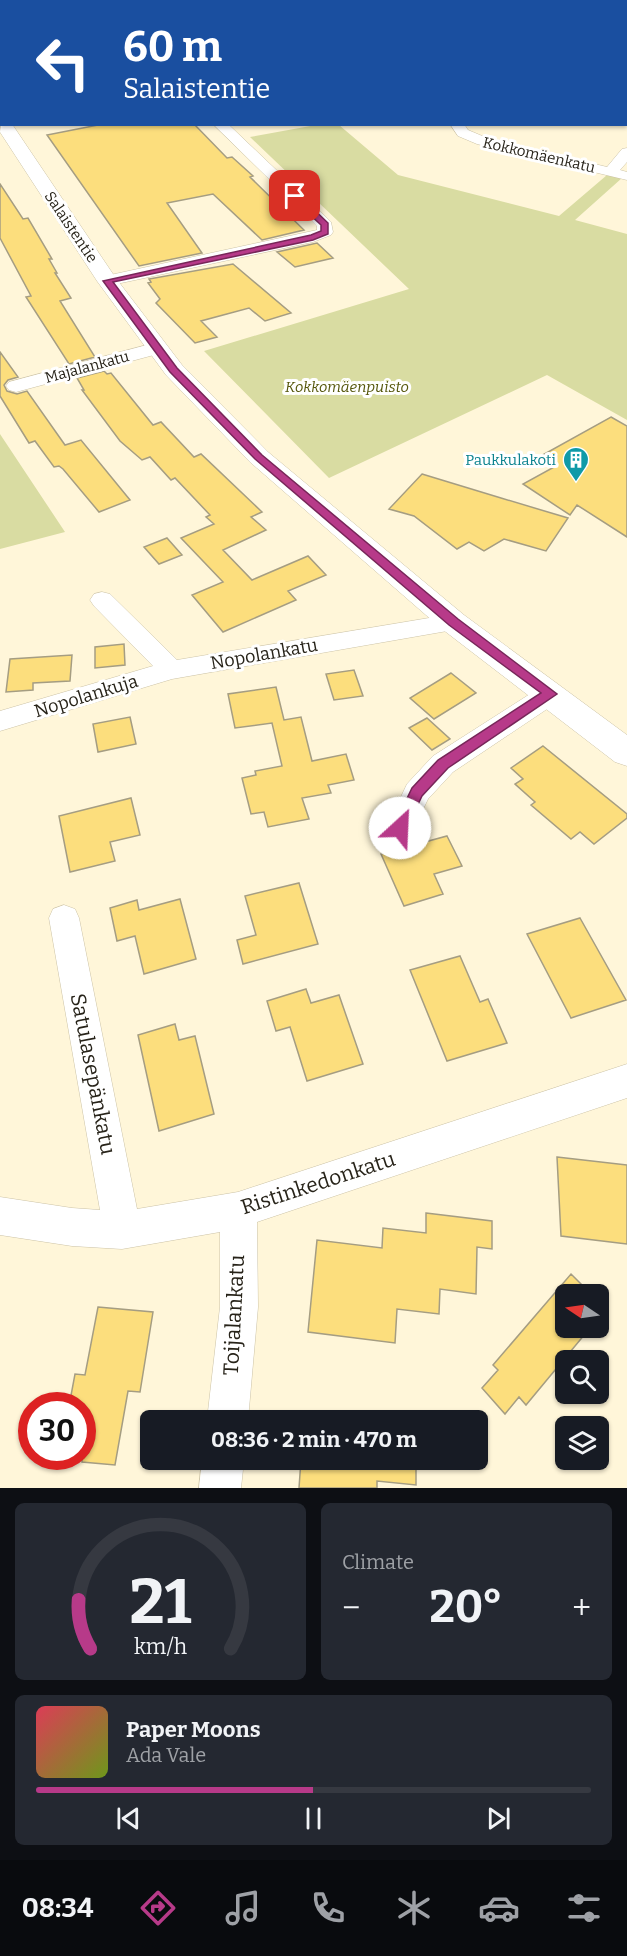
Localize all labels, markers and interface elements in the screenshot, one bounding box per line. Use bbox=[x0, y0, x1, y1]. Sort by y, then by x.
text: 60 m bbox=[123, 22, 222, 72]
icon: left bbox=[24, 24, 102, 102]
text: Salaistentie bbox=[123, 73, 270, 105]
street label: Kokkomäenkatu bbox=[481, 133, 597, 177]
pin bbox=[269, 170, 320, 221]
icon: arrive bbox=[278, 179, 311, 212]
street label: Salaistentie bbox=[41, 188, 101, 266]
street label: Majalankatu bbox=[43, 347, 131, 387]
park label: Kokkomäenpuisto bbox=[285, 378, 409, 396]
building icon: Paukkulakoti bbox=[561, 445, 591, 483]
place label: Paukkulakoti bbox=[465, 451, 557, 469]
street label: Nopolankatu bbox=[209, 634, 319, 674]
street label: Nopolankuja bbox=[31, 670, 141, 722]
position arrow bbox=[368, 796, 432, 860]
street label: Satulasepänkatu bbox=[65, 991, 121, 1157]
street label: Ristinkedonkatu bbox=[237, 1146, 399, 1220]
street label: Toijalankatu bbox=[218, 1254, 250, 1376]
north arrow bbox=[555, 1284, 609, 1338]
map controls bbox=[555, 1284, 609, 1470]
button: search bbox=[555, 1350, 609, 1404]
speed limit sign: 30 bbox=[18, 1392, 96, 1470]
button: layers bbox=[555, 1416, 609, 1470]
text: 08:36 · 2 min · 470 m bbox=[211, 1426, 417, 1453]
text: Climate bbox=[342, 1550, 414, 1574]
text: 21 bbox=[129, 1565, 192, 1640]
text: 20° bbox=[430, 1580, 503, 1634]
text: − bbox=[342, 1588, 360, 1628]
text: + bbox=[572, 1588, 591, 1628]
text: km/h bbox=[134, 1634, 187, 1660]
text: Paper Moons bbox=[126, 1716, 261, 1743]
text: Ada Vale bbox=[126, 1743, 206, 1767]
icon: previous bbox=[112, 1802, 145, 1835]
icon: pause bbox=[297, 1802, 330, 1835]
icon: next bbox=[482, 1802, 515, 1835]
icon: directions bbox=[137, 1887, 179, 1929]
icon: music bbox=[222, 1887, 264, 1929]
icon: phone bbox=[307, 1887, 349, 1929]
icon: climate bbox=[393, 1887, 435, 1929]
icon: car bbox=[478, 1887, 520, 1929]
icon: filters bbox=[563, 1887, 605, 1929]
text: 08:34 bbox=[22, 1892, 93, 1924]

